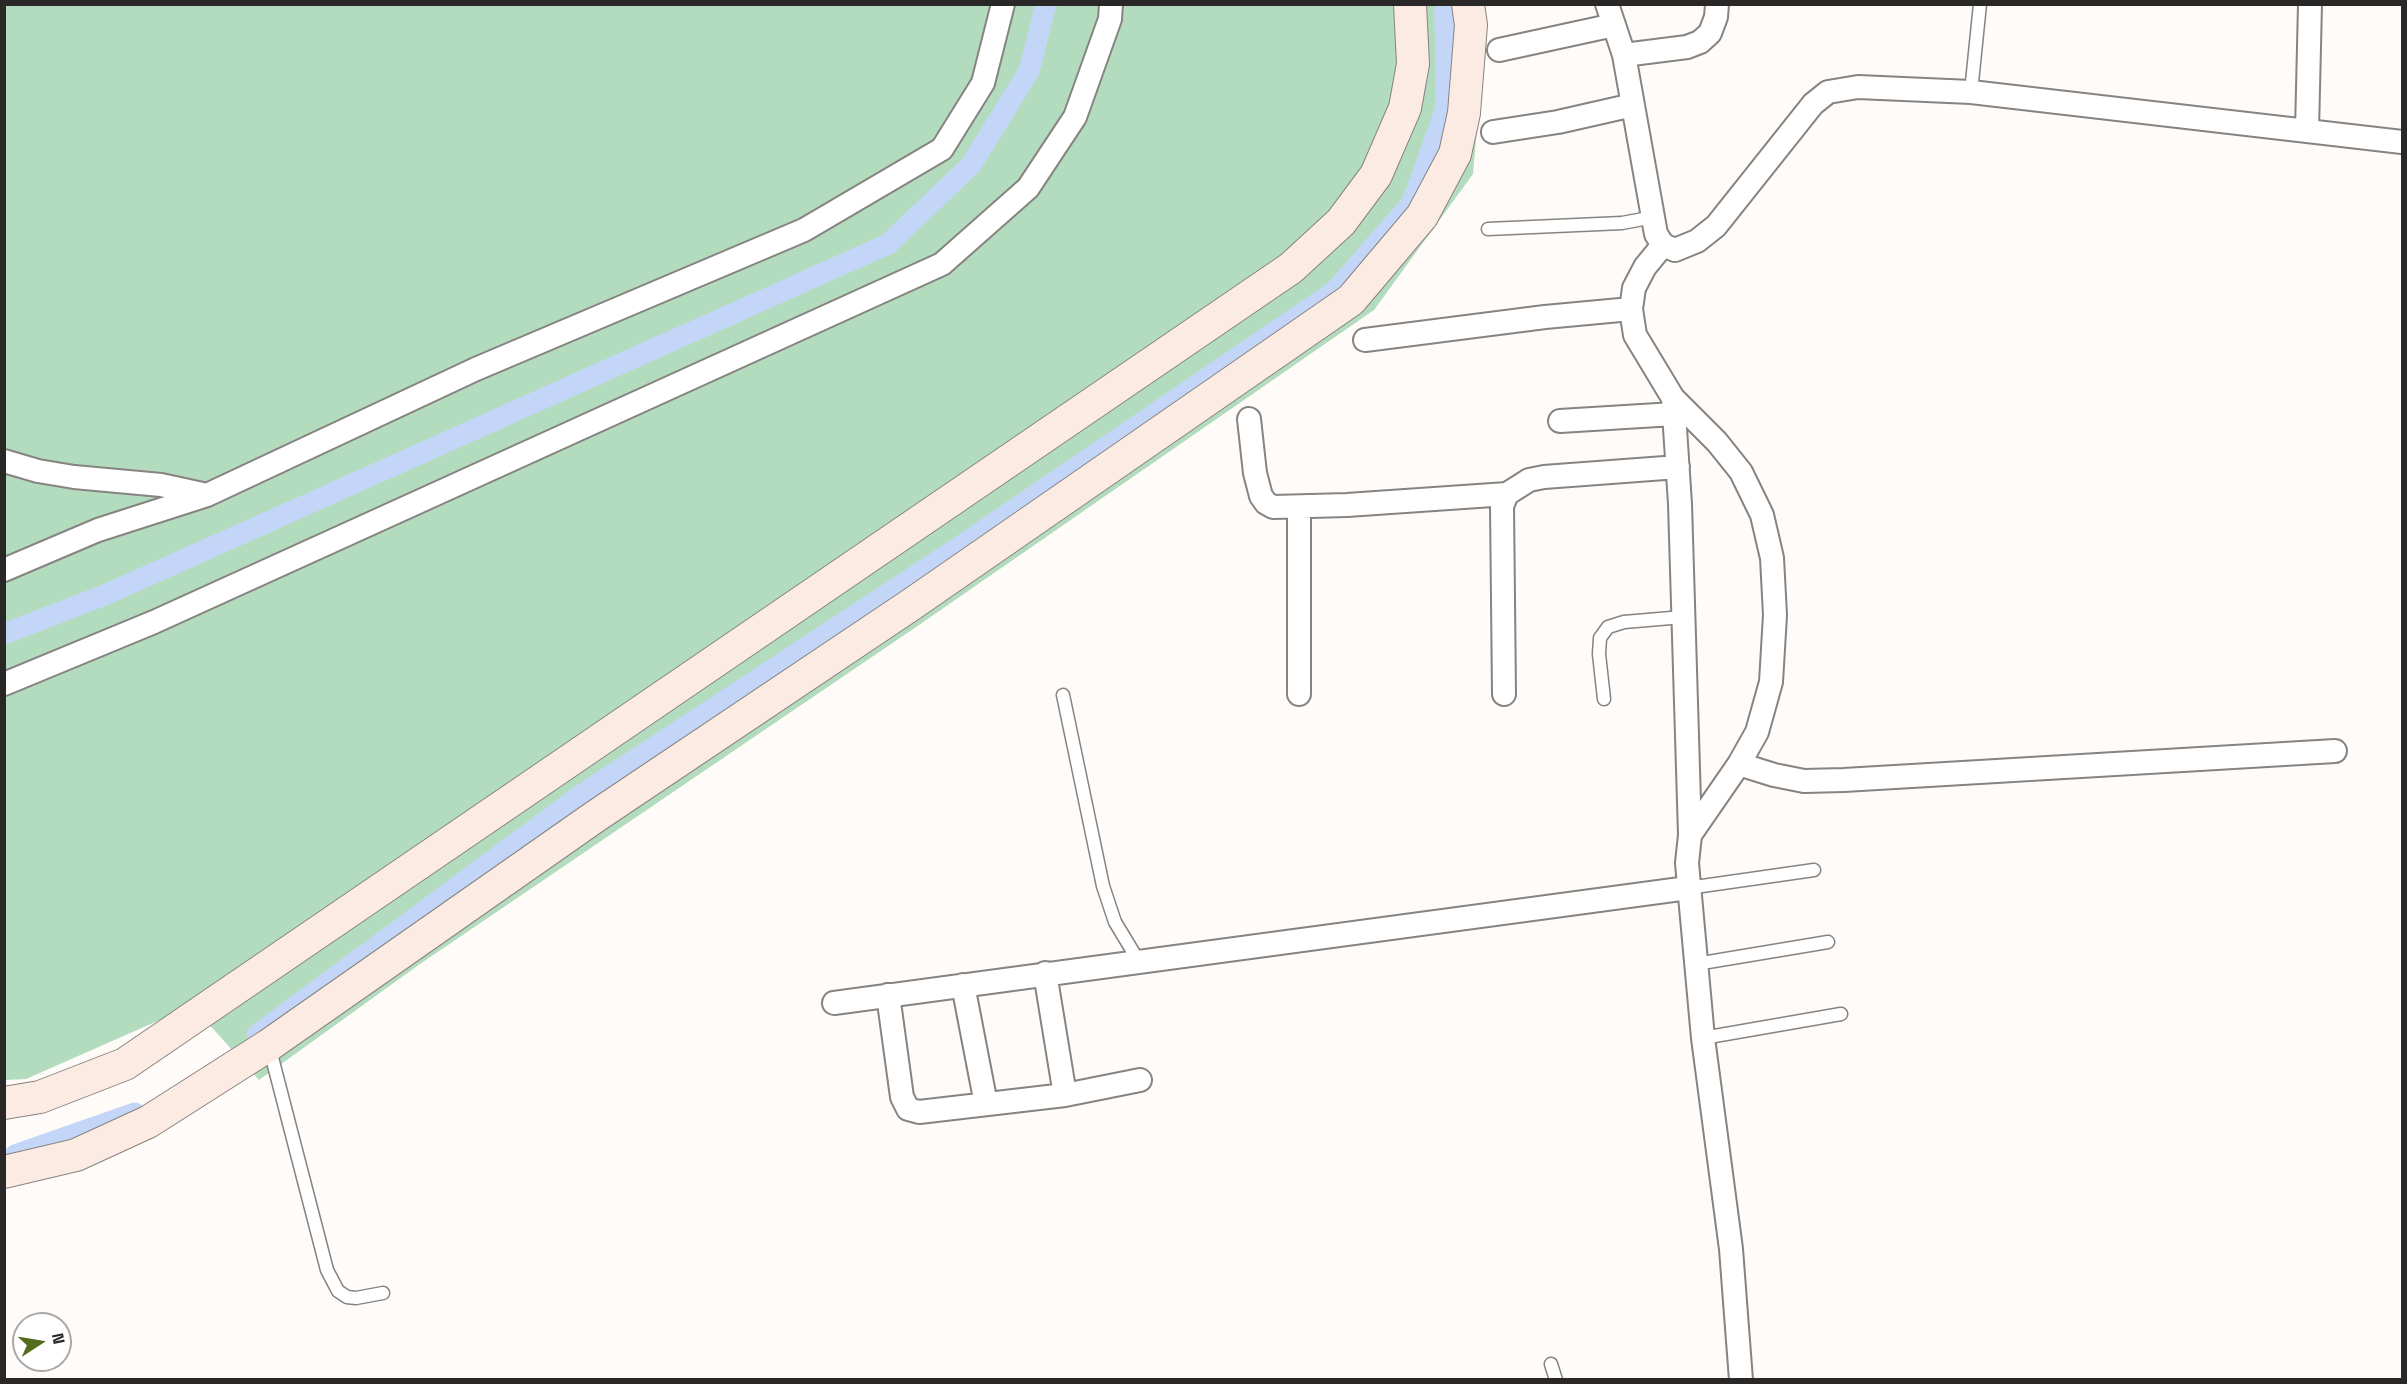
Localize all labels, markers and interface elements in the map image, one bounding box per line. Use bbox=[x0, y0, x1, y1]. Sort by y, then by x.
north arrow bbox=[12, 1312, 72, 1372]
text: N bbox=[47, 1331, 70, 1346]

